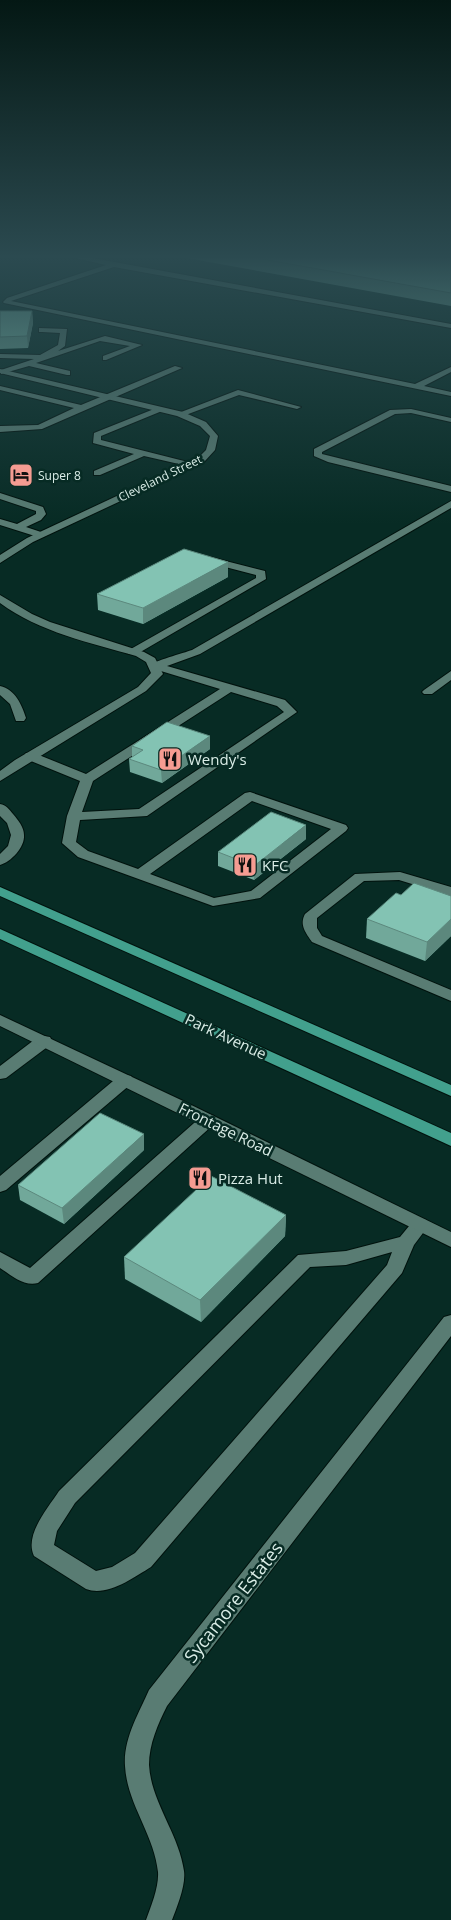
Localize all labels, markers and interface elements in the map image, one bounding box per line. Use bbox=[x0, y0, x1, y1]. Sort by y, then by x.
street label: Cleveland Street bbox=[115, 450, 205, 506]
hotel icon: Super 8 bbox=[8, 462, 34, 488]
place label: Super 8 bbox=[38, 467, 81, 484]
restaurant icon: Wendy's bbox=[157, 746, 183, 772]
place label: Wendy's bbox=[188, 749, 247, 769]
restaurant icon: KFC bbox=[232, 852, 258, 878]
place label: KFC bbox=[262, 855, 288, 875]
street label: Park Avenue bbox=[182, 1008, 270, 1064]
street label: Frontage Road bbox=[176, 1098, 276, 1160]
restaurant icon: Pizza Hut bbox=[187, 1165, 213, 1191]
place label: Pizza Hut bbox=[218, 1168, 283, 1188]
street label: Sycamore Estates bbox=[178, 1537, 288, 1667]

